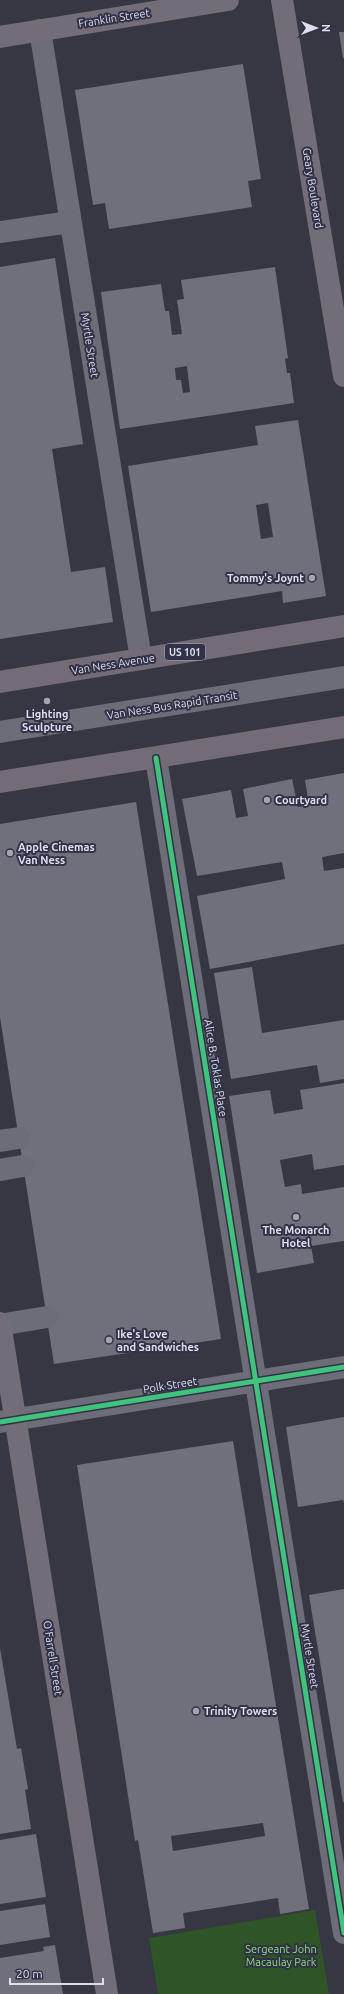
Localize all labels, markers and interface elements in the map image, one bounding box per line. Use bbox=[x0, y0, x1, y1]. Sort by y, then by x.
street label: Franklin Street bbox=[77, 6, 151, 30]
north arrow bbox=[296, 8, 336, 48]
text: N bbox=[320, 24, 332, 32]
street label: Geary Boulevard bbox=[301, 147, 325, 229]
street label: Myrtle Street bbox=[79, 312, 101, 379]
place label: Tommy's Joynt bbox=[227, 572, 304, 584]
marker: Tommy's Joynt bbox=[307, 573, 317, 583]
road number: US 101 bbox=[165, 644, 205, 660]
street label: Van Ness Avenue bbox=[70, 651, 156, 677]
street label: Van Ness Bus Rapid Transit bbox=[106, 689, 239, 721]
marker: Lighting Sculpture bbox=[42, 696, 52, 706]
place label: Lighting Sculpture bbox=[22, 708, 72, 733]
place label: Courtyard bbox=[275, 794, 327, 806]
marker: Courtyard bbox=[262, 795, 272, 805]
place label: Apple Cinemas Van Ness bbox=[18, 841, 95, 866]
marker: Apple Cinemas Van Ness bbox=[5, 848, 15, 858]
street label: Alice B. Toklas Place bbox=[202, 1019, 230, 1117]
marker: The Monarch Hotel bbox=[291, 1212, 301, 1222]
place label: The Monarch Hotel bbox=[262, 1224, 330, 1249]
place label: Ike's Love and Sandwiches bbox=[117, 1328, 199, 1353]
marker: Ike's Love and Sandwiches bbox=[104, 1335, 114, 1345]
street label: Polk Street bbox=[142, 1375, 199, 1395]
street label: O'Farrell Street bbox=[41, 1620, 65, 1697]
street label: Myrtle Street bbox=[299, 1623, 321, 1690]
place label: Trinity Towers bbox=[204, 1705, 277, 1717]
marker: Trinity Towers bbox=[191, 1706, 201, 1716]
park label: Sergeant John Macaulay Park bbox=[245, 1943, 317, 1968]
scale bar bbox=[10, 1960, 103, 1986]
text: 20 m bbox=[16, 1967, 43, 1980]

